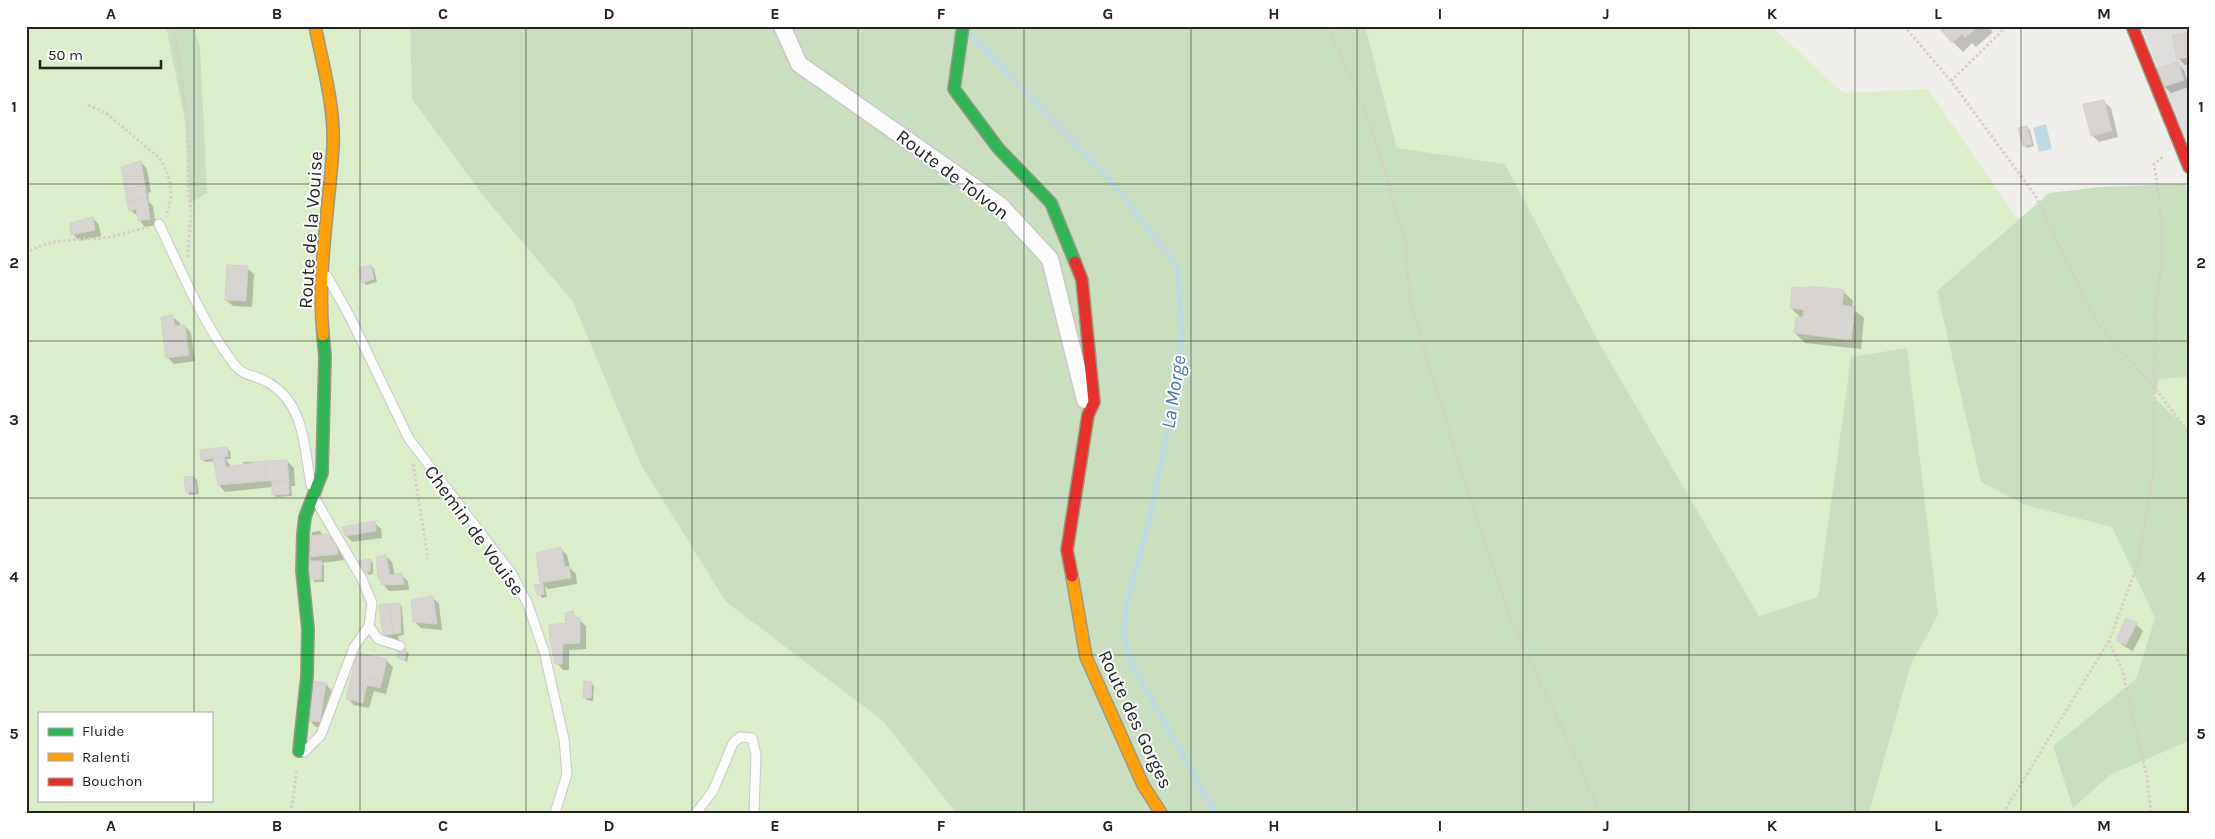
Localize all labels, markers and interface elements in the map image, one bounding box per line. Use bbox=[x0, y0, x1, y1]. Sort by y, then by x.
text: A bbox=[106, 4, 116, 23]
text: B bbox=[272, 4, 282, 23]
text: C bbox=[438, 4, 448, 23]
text: D bbox=[604, 4, 615, 23]
text: E bbox=[770, 4, 780, 23]
text: F bbox=[937, 4, 946, 23]
text: G bbox=[1103, 4, 1113, 23]
text: H bbox=[1268, 4, 1280, 23]
text: I bbox=[1438, 4, 1442, 23]
text: J bbox=[1602, 4, 1610, 23]
text: K bbox=[1767, 4, 1778, 23]
text: L bbox=[1934, 4, 1942, 23]
text: M bbox=[2097, 4, 2111, 23]
scale bar bbox=[40, 38, 161, 70]
text: 50 m bbox=[48, 46, 83, 64]
text: 1 bbox=[11, 97, 17, 116]
text: 1 bbox=[2198, 97, 2204, 116]
street label: Route de Tolvon bbox=[892, 125, 1013, 224]
street label: Route de la Vouise bbox=[295, 150, 327, 310]
text: 2 bbox=[9, 253, 19, 272]
text: 2 bbox=[2196, 253, 2206, 272]
water label: La Morge bbox=[1156, 354, 1191, 430]
text: 3 bbox=[9, 410, 19, 429]
text: 3 bbox=[2196, 410, 2206, 429]
street label: Chemin de Vouise bbox=[420, 461, 529, 600]
text: 4 bbox=[9, 567, 19, 586]
text: 4 bbox=[2196, 567, 2206, 586]
street label: Route des Gorges bbox=[1093, 647, 1177, 792]
legend bbox=[38, 712, 212, 802]
text: Fluide bbox=[82, 722, 124, 740]
text: 5 bbox=[9, 724, 19, 743]
text: 5 bbox=[2196, 724, 2206, 743]
text: Ralenti bbox=[82, 748, 131, 766]
text: Bouchon bbox=[82, 772, 143, 790]
text: A bbox=[106, 816, 116, 835]
text: B bbox=[272, 816, 282, 835]
text: C bbox=[438, 816, 448, 835]
text: D bbox=[604, 816, 615, 835]
text: E bbox=[770, 816, 780, 835]
text: F bbox=[937, 816, 946, 835]
text: G bbox=[1103, 816, 1113, 835]
text: H bbox=[1268, 816, 1280, 835]
text: I bbox=[1438, 816, 1442, 835]
text: J bbox=[1602, 816, 1610, 835]
text: K bbox=[1767, 816, 1778, 835]
text: L bbox=[1934, 816, 1942, 835]
text: M bbox=[2097, 816, 2111, 835]

